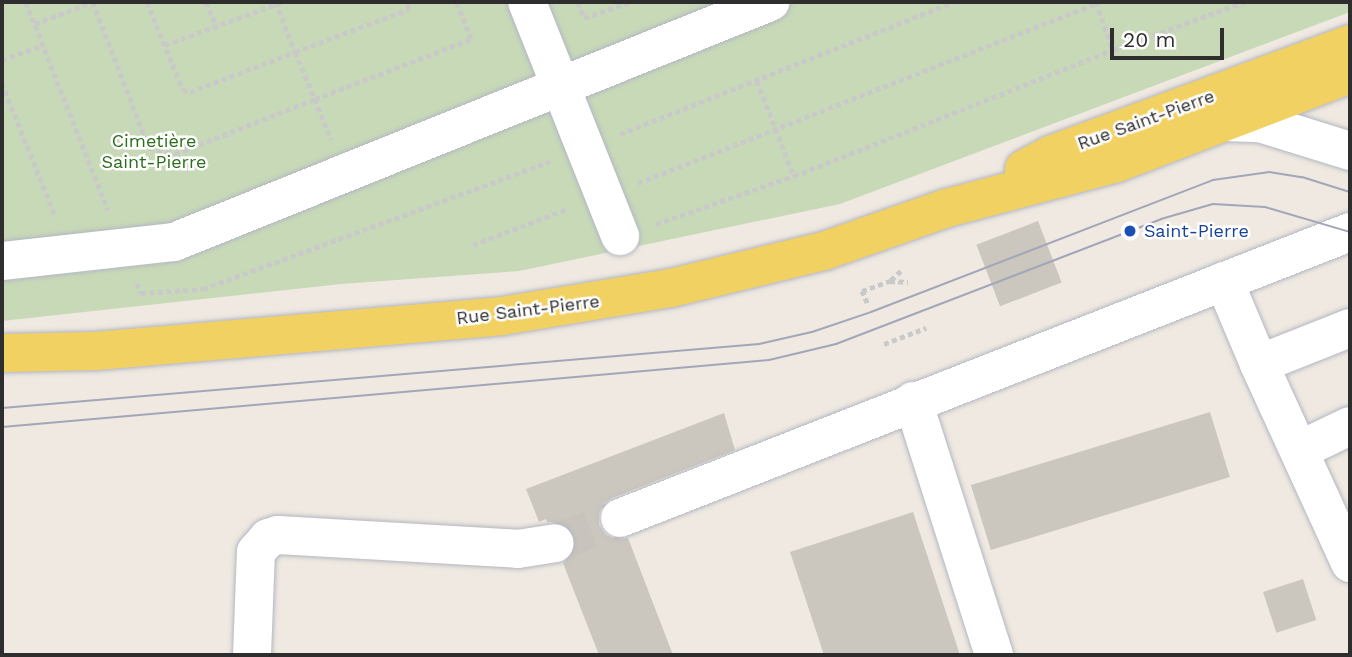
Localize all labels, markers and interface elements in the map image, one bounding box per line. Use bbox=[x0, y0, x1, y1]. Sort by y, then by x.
scale bar bbox=[1114, 14, 1228, 58]
text: 20 m bbox=[1123, 27, 1175, 52]
street label: Rue Saint-Pierre bbox=[1075, 85, 1217, 155]
park label: Cimetière Saint-Pierre bbox=[102, 131, 206, 174]
place label: Saint-Pierre bbox=[1144, 220, 1249, 242]
marker: Saint-Pierre bbox=[1122, 223, 1138, 239]
street label: Rue Saint-Pierre bbox=[455, 290, 601, 330]

